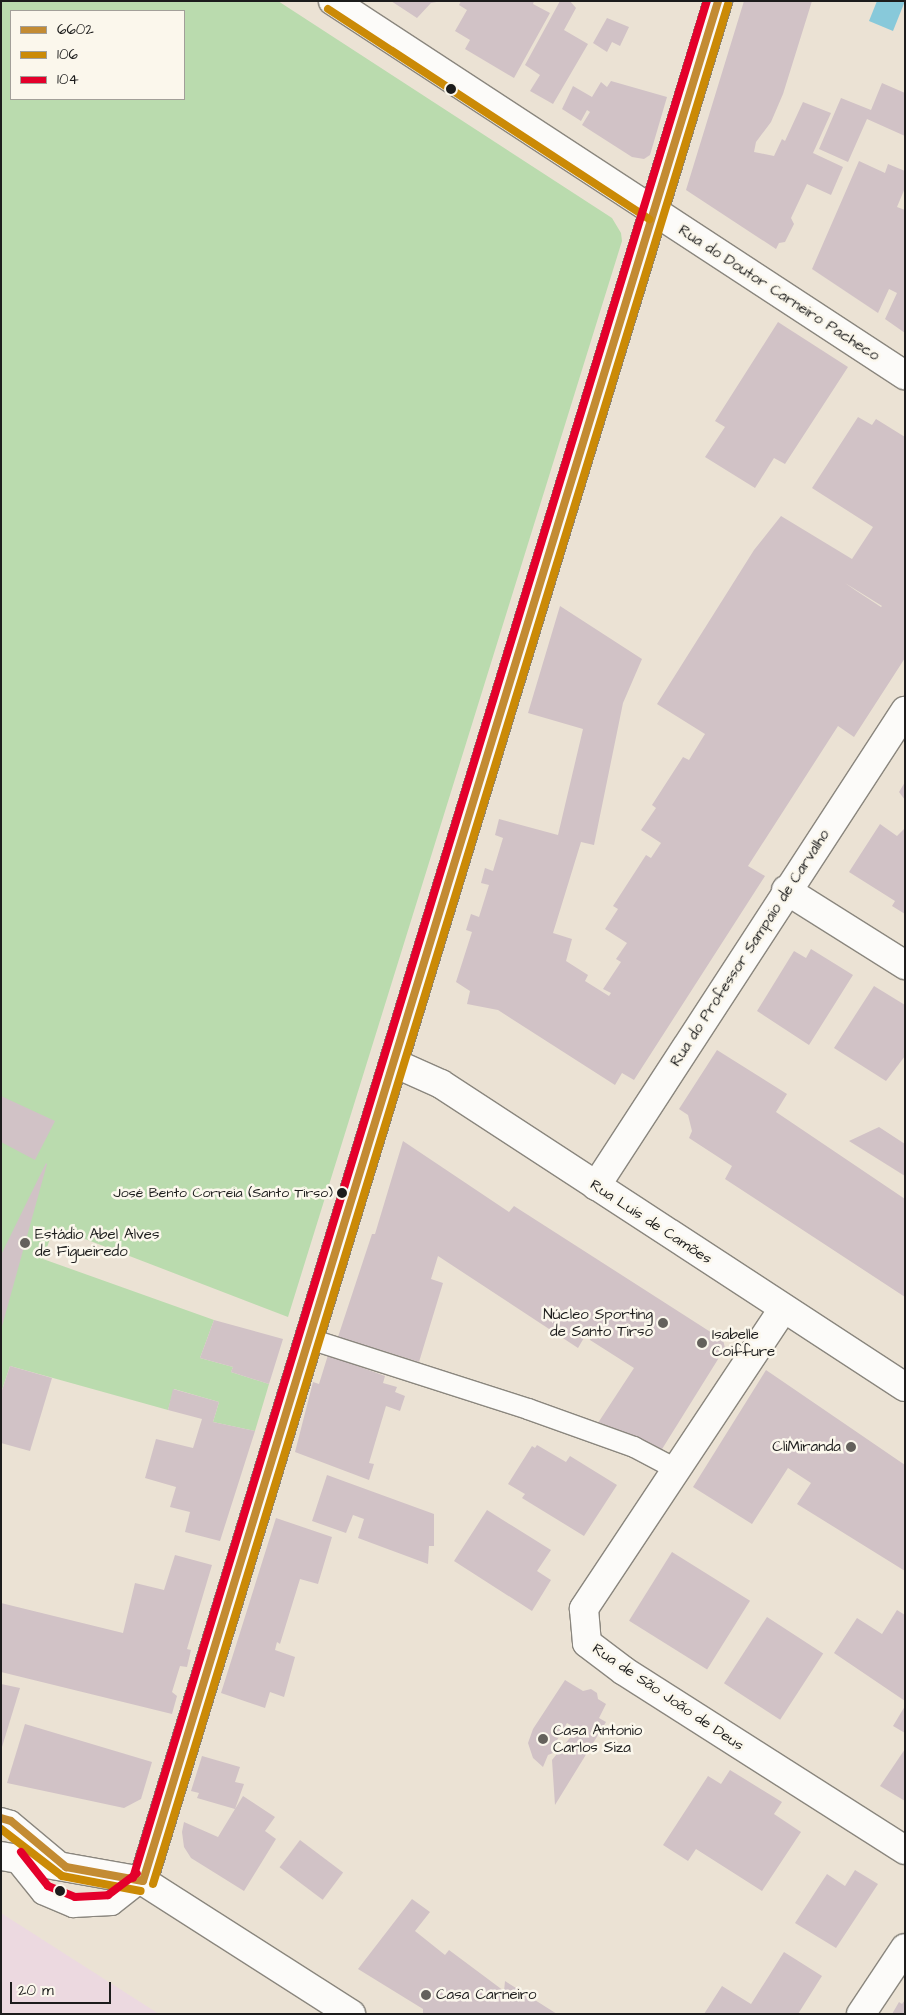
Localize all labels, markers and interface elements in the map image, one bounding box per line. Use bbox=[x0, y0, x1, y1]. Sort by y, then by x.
legend bbox=[10, 10, 185, 100]
text: 6602 bbox=[57, 19, 94, 40]
text: 106 bbox=[57, 44, 78, 65]
text: 104 bbox=[57, 69, 79, 90]
unlabelled marker bbox=[446, 84, 456, 94]
street label: Rua do Doutor Carneiro Pacheco bbox=[675, 221, 883, 365]
street label: Rua do Professor Sampaio de Carvalho bbox=[667, 826, 833, 1070]
street label: Rua Luís de Camões bbox=[587, 1176, 715, 1268]
place label: José Bento Correia (Santo Tirso) bbox=[113, 1185, 333, 1201]
marker: José Bento Correia (Santo Tirso) bbox=[337, 1188, 347, 1198]
place label: Estádio Abel Alves de Figueiredo bbox=[35, 1225, 159, 1260]
marker: Estádio Abel Alves de Figueiredo bbox=[19, 1237, 31, 1249]
place label: Núcleo Sporting de Santo Tirso bbox=[543, 1305, 653, 1340]
marker: Núcleo Sporting de Santo Tirso bbox=[657, 1317, 669, 1329]
place label: Isabelle Coiffure bbox=[712, 1325, 775, 1360]
marker: Isabelle Coiffure bbox=[696, 1337, 708, 1349]
place label: CliMiranda bbox=[772, 1438, 841, 1456]
marker: CliMiranda bbox=[845, 1441, 857, 1453]
street label: Rua de São João de Deus bbox=[589, 1640, 747, 1754]
place label: Casa Antonio Carlos Siza bbox=[553, 1721, 642, 1756]
marker: Casa Antonio Carlos Siza bbox=[537, 1733, 549, 1745]
unlabelled marker bbox=[55, 1886, 65, 1896]
scale bar bbox=[12, 1972, 114, 2004]
text: 20 m bbox=[18, 1980, 54, 2001]
place label: Casa Carneiro bbox=[436, 1986, 537, 2004]
marker: Casa Carneiro bbox=[420, 1989, 432, 2001]

